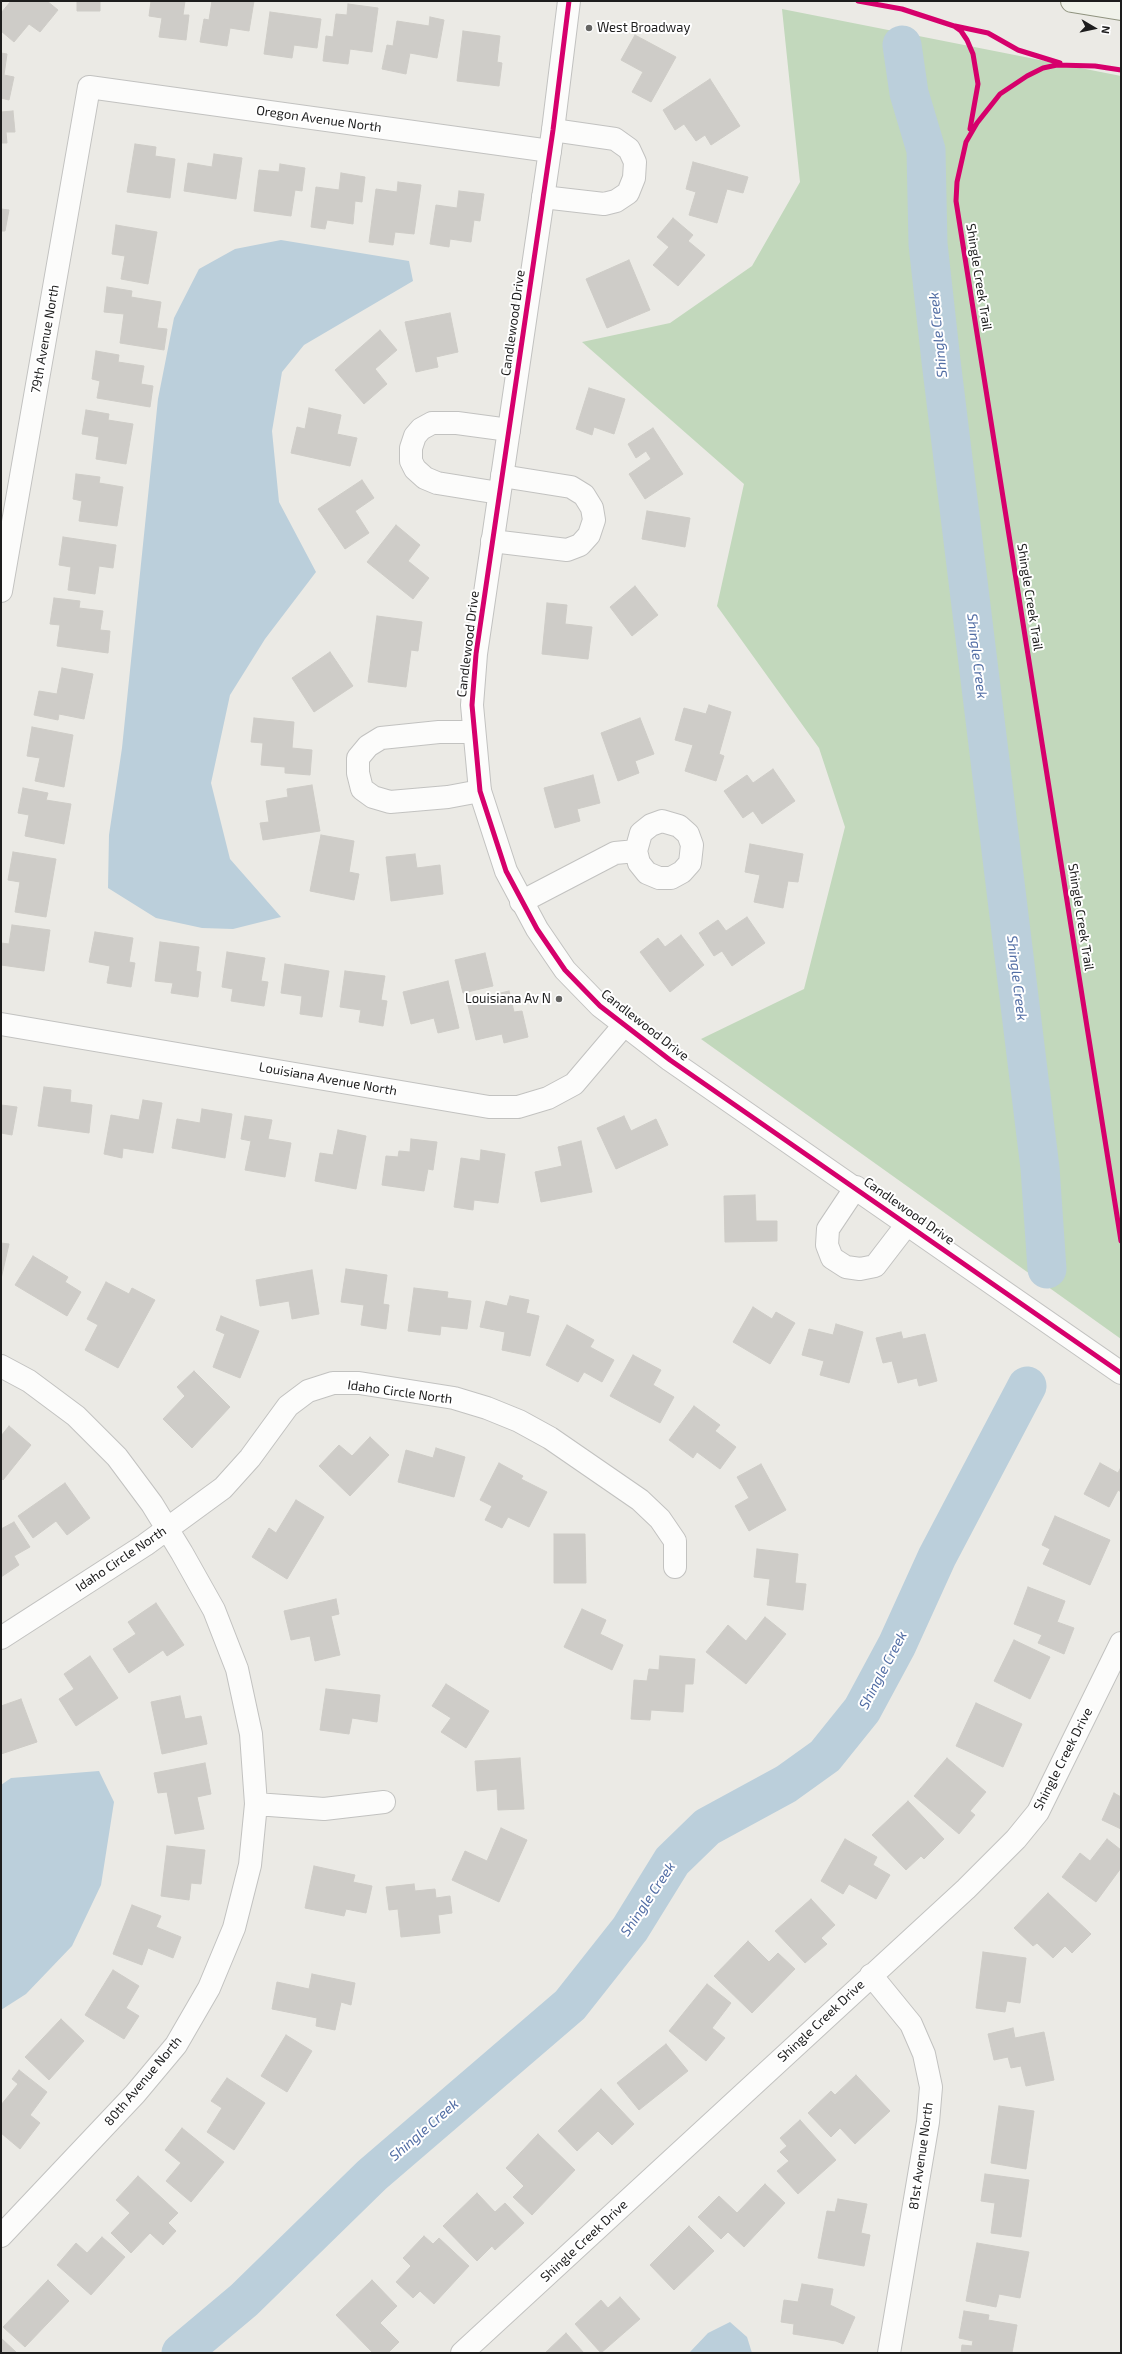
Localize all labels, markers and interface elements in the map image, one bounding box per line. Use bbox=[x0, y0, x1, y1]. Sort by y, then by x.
north arrow bbox=[1074, 8, 1114, 48]
place label: West Broadway bbox=[597, 20, 690, 36]
marker: West Broadway bbox=[584, 23, 594, 33]
text: N bbox=[1099, 25, 1113, 35]
street label: Oregon Avenue North bbox=[255, 102, 383, 136]
street label: Shingle Creek Trail bbox=[963, 222, 995, 332]
street label: Candlewood Drive bbox=[498, 269, 528, 377]
street label: 79th Avenue North bbox=[28, 283, 62, 395]
water label: Shingle Creek bbox=[925, 291, 951, 379]
street label: Shingle Creek Trail bbox=[1014, 542, 1046, 652]
street label: Candlewood Drive bbox=[454, 590, 482, 698]
water label: Shingle Creek bbox=[963, 612, 991, 700]
street label: Shingle Creek Trail bbox=[1065, 862, 1097, 972]
water label: Shingle Creek bbox=[1003, 934, 1031, 1022]
street label: Candlewood Drive bbox=[598, 986, 692, 1064]
place label: Louisiana Av N bbox=[465, 991, 551, 1007]
marker: Louisiana Av N bbox=[554, 994, 564, 1004]
street label: Louisiana Avenue North bbox=[258, 1059, 398, 1099]
street label: Candlewood Drive bbox=[861, 1174, 957, 1248]
street label: Idaho Circle North bbox=[346, 1377, 454, 1407]
street label: Idaho Circle North bbox=[73, 1523, 169, 1595]
water label: Shingle Creek bbox=[855, 1628, 911, 1712]
street label: Shingle Creek Drive bbox=[1030, 1705, 1096, 1813]
water label: Shingle Creek bbox=[617, 1859, 679, 1939]
street label: Shingle Creek Drive bbox=[774, 1977, 868, 2065]
street label: 80th Avenue North bbox=[101, 2033, 185, 2129]
water label: Shingle Creek bbox=[386, 2095, 462, 2165]
street label: 81st Avenue North bbox=[906, 2101, 936, 2211]
street label: Shingle Creek Drive bbox=[537, 2197, 631, 2285]

